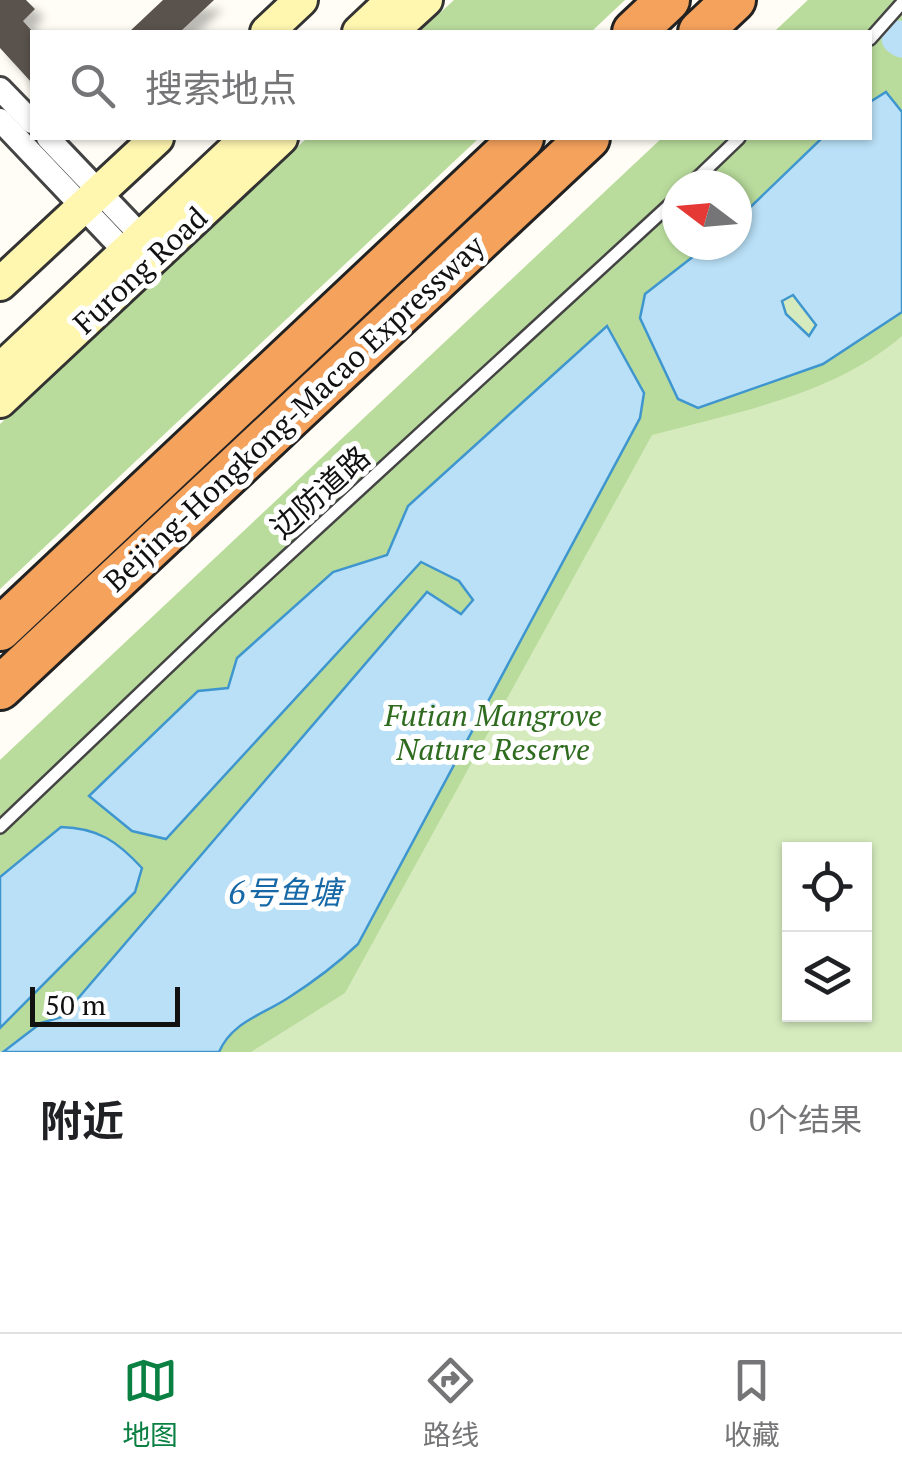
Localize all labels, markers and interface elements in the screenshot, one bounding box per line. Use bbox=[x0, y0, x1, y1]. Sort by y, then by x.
search box bbox=[30, 30, 872, 140]
icon: search bbox=[65, 58, 120, 113]
text: 搜索地点 bbox=[145, 63, 297, 113]
north arrow bbox=[662, 170, 752, 260]
street label: Furong Road bbox=[64, 198, 216, 342]
street label: Beijing-Hongkong-Macao Expressway bbox=[95, 225, 493, 600]
street label: 边防道路 bbox=[262, 437, 378, 547]
park label: Futian Mangrove Nature Reserve bbox=[383, 695, 602, 769]
map controls bbox=[782, 842, 872, 1022]
button: locate bbox=[782, 842, 872, 932]
water label: 6号鱼塘 bbox=[229, 871, 346, 913]
button: layers bbox=[782, 932, 872, 1022]
scale bar bbox=[30, 982, 180, 1026]
text: 50 m bbox=[45, 986, 106, 1023]
text: 附近 bbox=[40, 1092, 124, 1148]
text: 0个结果 bbox=[749, 1098, 862, 1140]
tab: 地图 bbox=[122, 1353, 178, 1453]
tab: 路线 bbox=[423, 1353, 479, 1453]
tab: 收藏 bbox=[724, 1353, 780, 1453]

